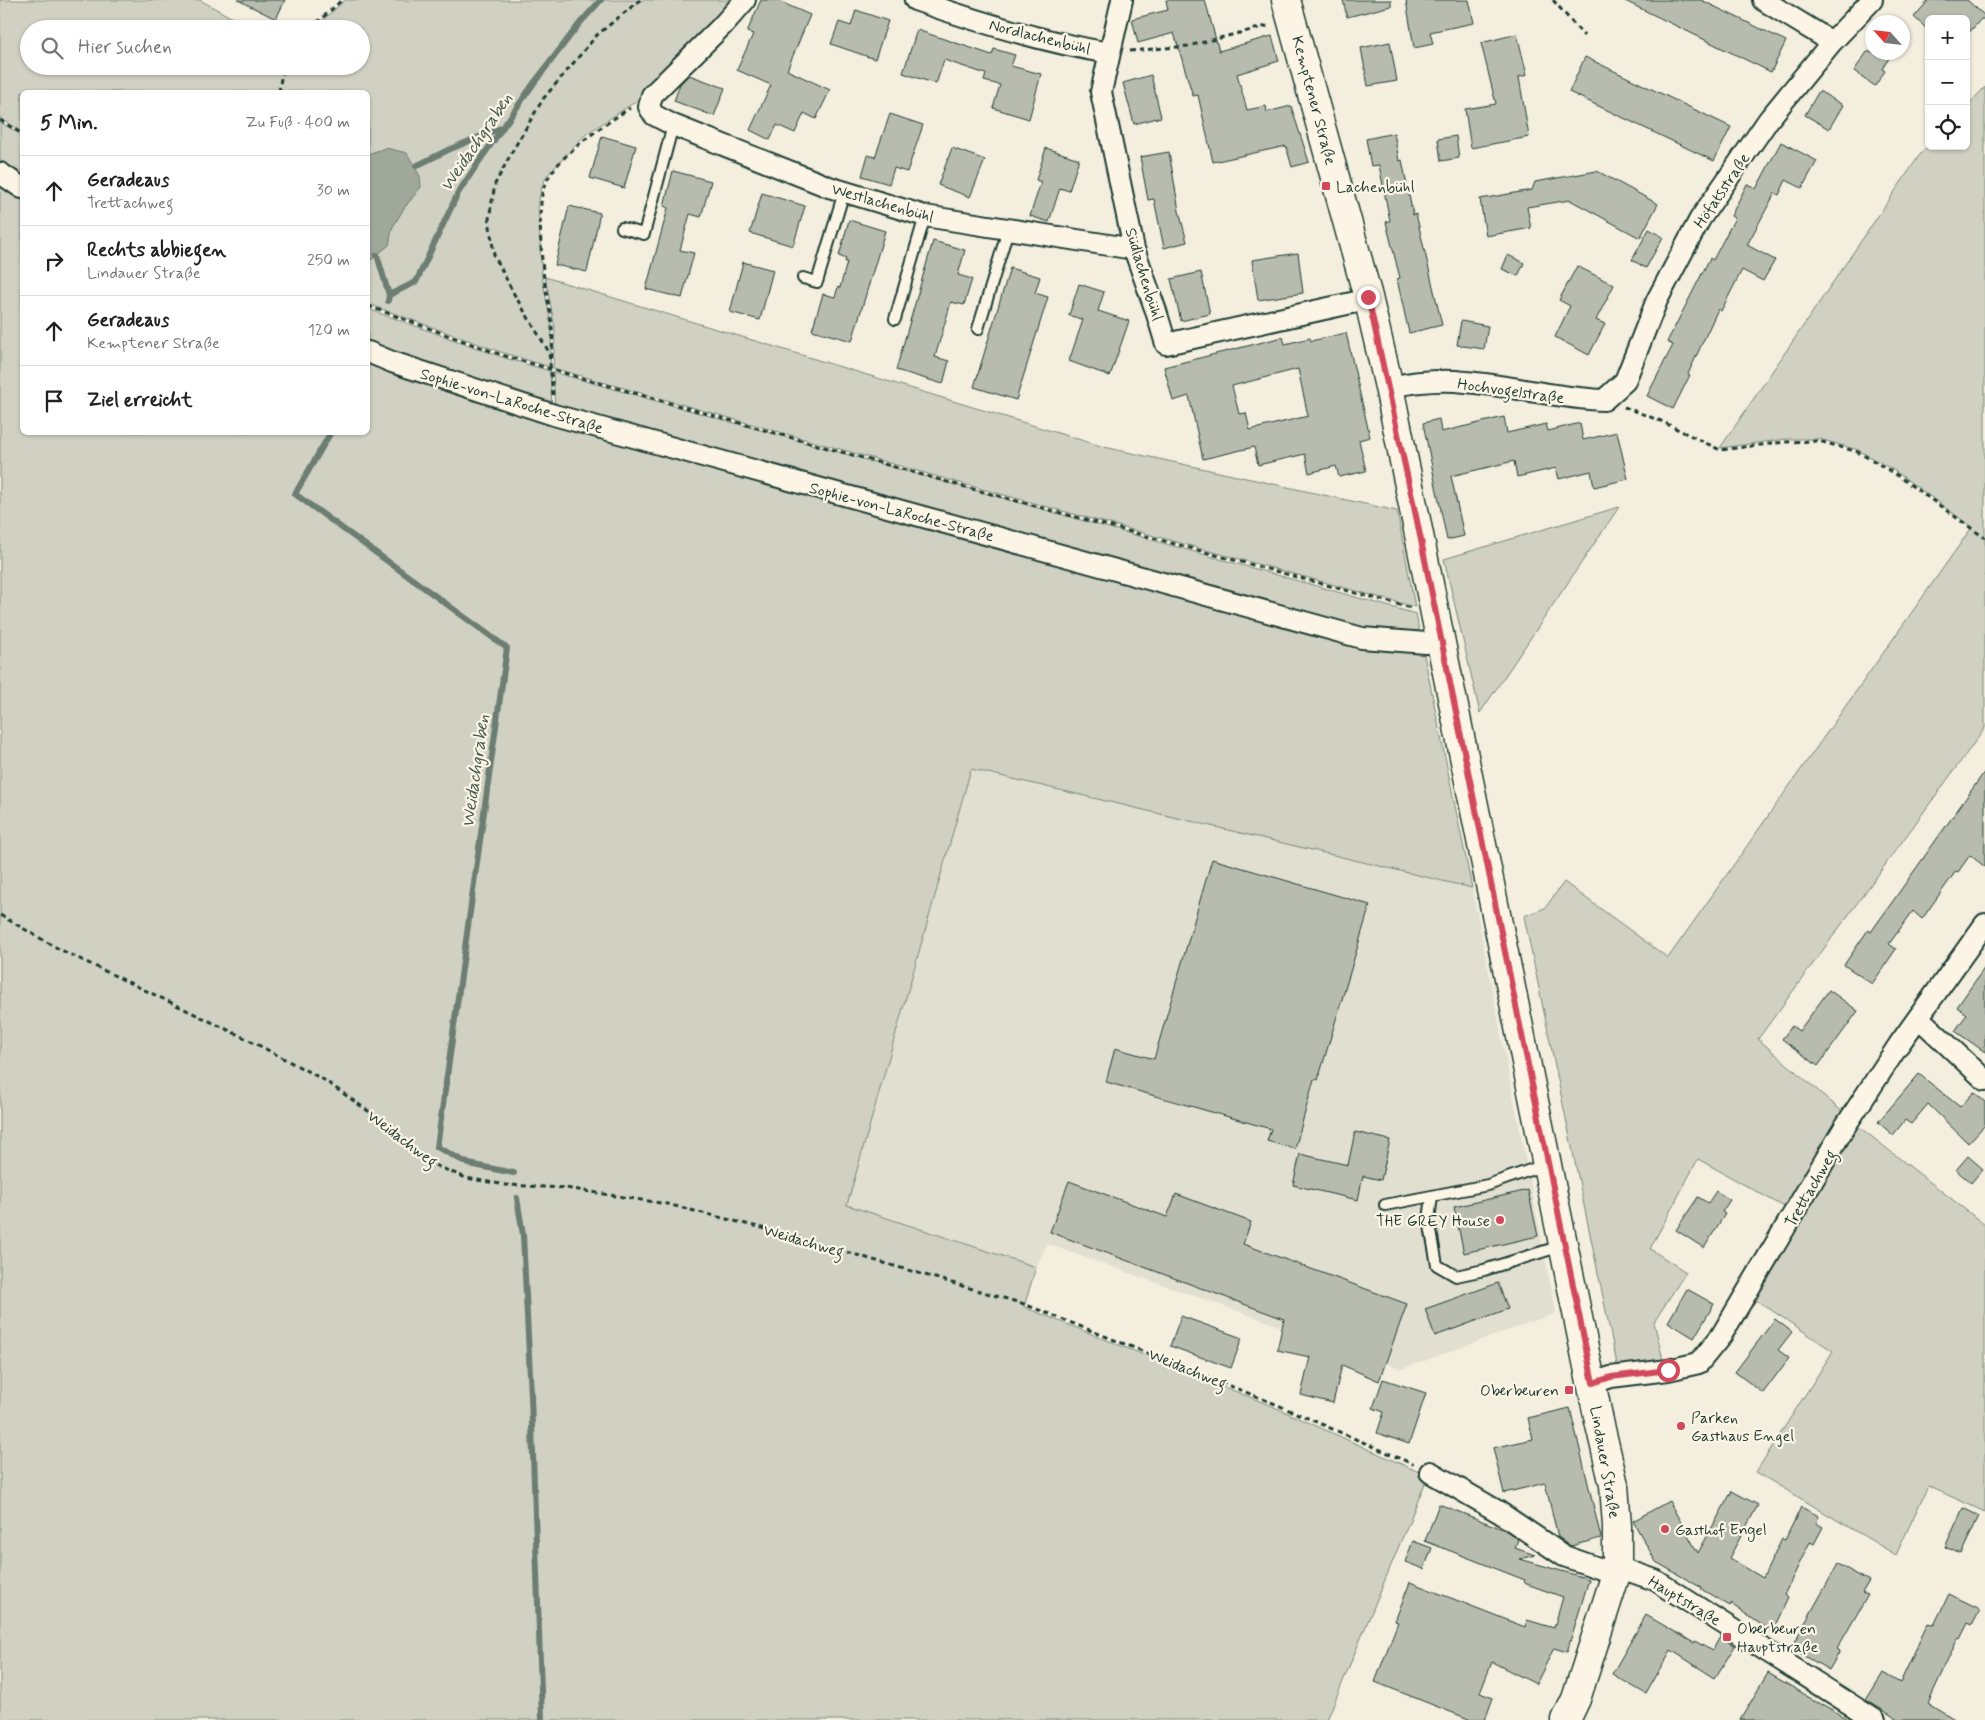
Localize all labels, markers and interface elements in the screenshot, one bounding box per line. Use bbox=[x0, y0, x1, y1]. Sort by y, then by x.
street label: Nordlachenbühl bbox=[987, 15, 1093, 60]
north arrow bbox=[1865, 15, 1910, 60]
map controls bbox=[1925, 15, 1970, 150]
button: + bbox=[1925, 15, 1970, 60]
search box bbox=[20, 20, 370, 75]
street label: Kemptener Straße bbox=[1286, 33, 1341, 167]
icon: search bbox=[38, 34, 66, 62]
text: Hier suchen bbox=[78, 35, 172, 60]
button: − bbox=[1925, 60, 1970, 105]
water label: Weidachgraben bbox=[435, 88, 519, 197]
button: locate bbox=[1925, 105, 1970, 150]
text: 5 Min. bbox=[40, 109, 98, 137]
text: Zu Fuß · 400 m bbox=[246, 112, 350, 133]
street label: Höfatsstraße bbox=[1689, 149, 1755, 233]
text: Geradeaus bbox=[87, 168, 169, 193]
icon: ahead bbox=[40, 177, 68, 205]
place label: Lachenbühl bbox=[1336, 177, 1415, 198]
street label: Westlachenbühl bbox=[829, 179, 936, 228]
text: 30 m bbox=[317, 180, 350, 201]
marker: Lachenbühl bbox=[1320, 180, 1332, 192]
text: Trettachweg bbox=[87, 193, 173, 214]
street label: Südlachenbühl bbox=[1119, 225, 1168, 323]
text: Rechts abbiegen bbox=[87, 238, 226, 263]
icon: right bbox=[40, 247, 68, 275]
text: 250 m bbox=[307, 250, 350, 271]
text: Lindauer Straße bbox=[87, 263, 201, 284]
route end bbox=[1357, 286, 1380, 309]
text: Geradeaus bbox=[87, 308, 169, 333]
icon: ahead bbox=[40, 317, 68, 345]
text: 120 m bbox=[308, 320, 350, 341]
text: Kemptener Straße bbox=[87, 333, 220, 354]
street label: Sophie-von-LaRoche-Straße bbox=[418, 364, 606, 439]
street label: Hochvogelstraße bbox=[1456, 374, 1566, 410]
icon: arrive bbox=[40, 387, 68, 415]
text: Ziel erreicht bbox=[87, 388, 192, 413]
street label: Sophie-von-LaRoche-Straße bbox=[807, 478, 996, 547]
water label: Weidachgraben bbox=[456, 713, 496, 829]
street label: Weidachweg bbox=[362, 1106, 441, 1173]
street label: Trettachweg bbox=[1781, 1146, 1843, 1232]
place label: THE GREY House bbox=[1376, 1211, 1490, 1232]
marker: THE GREY House bbox=[1494, 1214, 1506, 1226]
street label: Weidachweg bbox=[761, 1220, 846, 1264]
street label: Weidachweg bbox=[1145, 1344, 1230, 1396]
route start bbox=[1657, 1359, 1680, 1382]
place label: Oberbeuren bbox=[1480, 1381, 1559, 1402]
marker: Oberbeuren bbox=[1563, 1384, 1575, 1396]
street label: Lindauer Straße bbox=[1584, 1404, 1625, 1520]
place label: Parken Gasthaus Engel bbox=[1691, 1408, 1794, 1447]
marker: Parken Gasthaus Engel bbox=[1675, 1420, 1687, 1432]
place label: Gasthof Engel bbox=[1675, 1520, 1767, 1542]
marker: Gasthof Engel bbox=[1659, 1523, 1671, 1535]
street label: Hauptstraße bbox=[1644, 1571, 1725, 1631]
place label: Oberbeuren Hauptstraße bbox=[1737, 1619, 1819, 1658]
marker: Oberbeuren Hauptstraße bbox=[1721, 1631, 1733, 1643]

